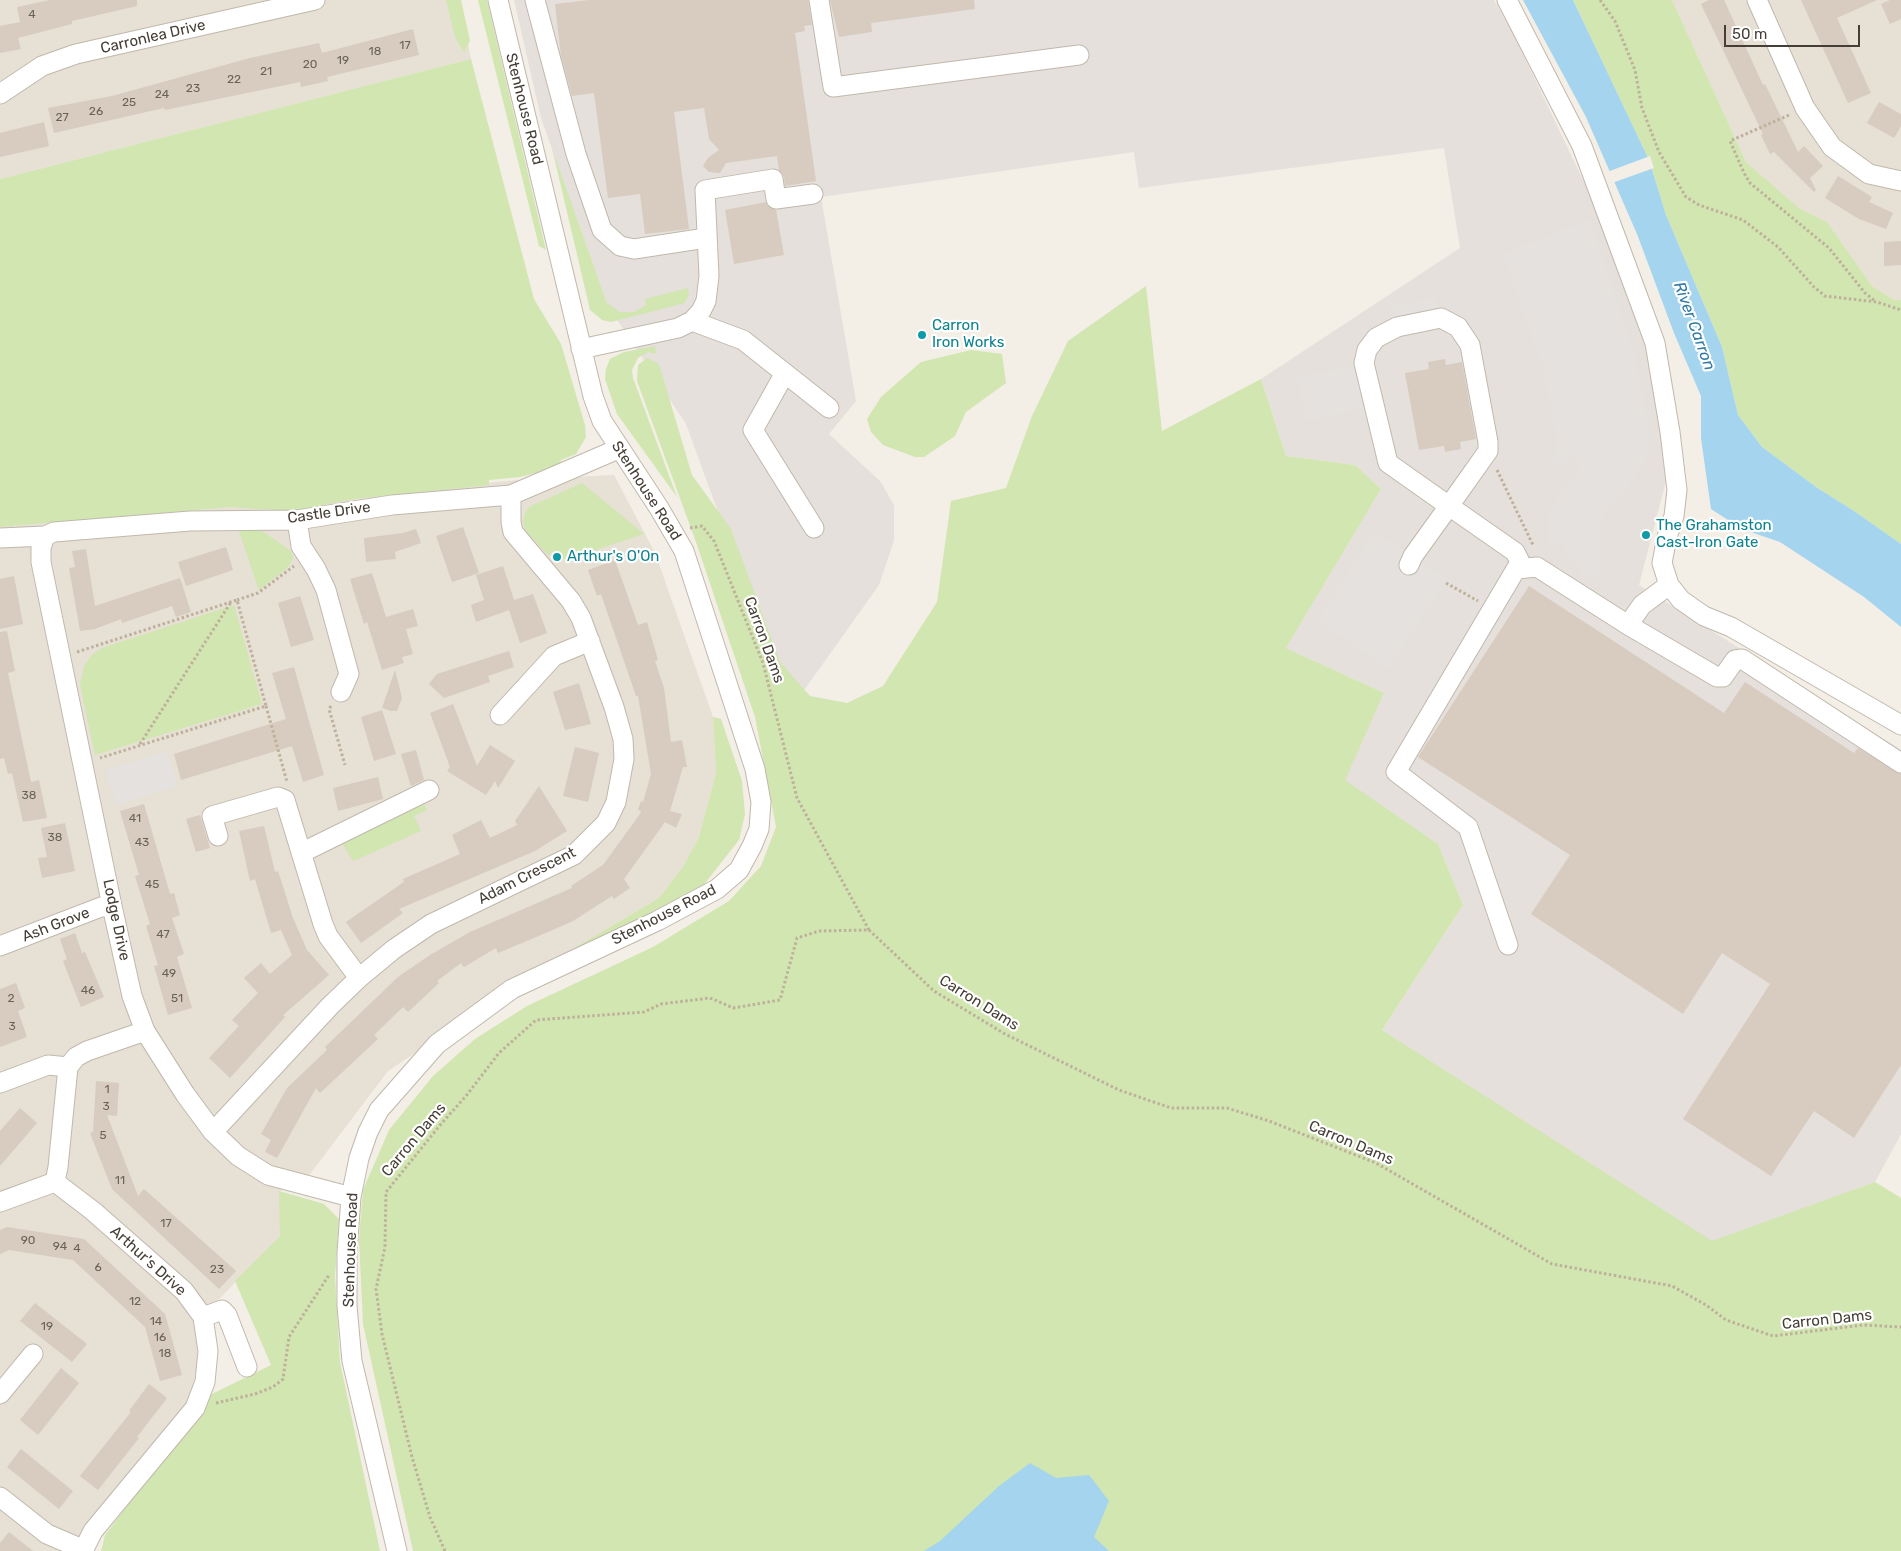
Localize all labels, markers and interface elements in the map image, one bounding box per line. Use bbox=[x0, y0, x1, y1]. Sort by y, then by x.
house number: 4 bbox=[28, 8, 36, 22]
scale bar bbox=[1726, 15, 1862, 47]
street label: Carronlea Drive bbox=[99, 16, 207, 58]
text: 50 m bbox=[1732, 25, 1767, 43]
house number: 17 bbox=[399, 39, 411, 53]
house number: 18 bbox=[369, 45, 381, 59]
street label: Stenhouse Road bbox=[501, 51, 547, 167]
house number: 19 bbox=[337, 54, 349, 68]
house number: 20 bbox=[303, 58, 317, 72]
house number: 21 bbox=[260, 65, 272, 79]
house number: 22 bbox=[227, 73, 241, 87]
house number: 23 bbox=[186, 82, 200, 96]
house number: 24 bbox=[155, 88, 169, 102]
house number: 25 bbox=[122, 96, 136, 110]
house number: 26 bbox=[89, 105, 103, 119]
house number: 27 bbox=[55, 111, 69, 125]
water label: River Carron bbox=[1669, 279, 1719, 373]
place label: Carron Iron Works bbox=[932, 317, 1004, 352]
marker: Carron Iron Works bbox=[916, 329, 928, 341]
street label: Stenhouse Road bbox=[607, 438, 685, 544]
street label: Castle Drive bbox=[286, 498, 372, 528]
place label: The Grahamston Cast-Iron Gate bbox=[1656, 517, 1772, 552]
marker: The Grahamston Cast-Iron Gate bbox=[1640, 529, 1652, 541]
place label: Arthur's O'On bbox=[567, 548, 659, 566]
marker: Arthur's O'On bbox=[551, 551, 563, 563]
street label: Carron Dams bbox=[740, 594, 788, 686]
house number: 38 bbox=[22, 789, 36, 803]
house number: 41 bbox=[129, 812, 141, 826]
house number: 38 bbox=[48, 831, 62, 845]
house number: 43 bbox=[135, 836, 149, 850]
street label: Adam Crescent bbox=[475, 844, 579, 908]
street label: Lodge Drive bbox=[99, 878, 133, 962]
house number: 45 bbox=[145, 878, 159, 892]
street label: Stenhouse Road bbox=[609, 881, 719, 949]
street label: Ash Grove bbox=[20, 904, 92, 946]
house number: 47 bbox=[156, 928, 170, 942]
house number: 49 bbox=[162, 967, 176, 981]
street label: Carron Dams bbox=[936, 971, 1022, 1035]
house number: 46 bbox=[81, 984, 95, 998]
house number: 2 bbox=[7, 992, 15, 1006]
house number: 51 bbox=[171, 992, 183, 1006]
house number: 3 bbox=[8, 1020, 16, 1034]
house number: 1 bbox=[104, 1083, 110, 1097]
house number: 3 bbox=[102, 1100, 110, 1114]
street label: Carron Dams bbox=[378, 1100, 450, 1180]
street label: Carron Dams bbox=[1306, 1117, 1396, 1169]
house number: 5 bbox=[99, 1129, 107, 1143]
house number: 11 bbox=[115, 1174, 125, 1188]
street label: Stenhouse Road bbox=[340, 1192, 362, 1308]
house number: 17 bbox=[160, 1217, 172, 1231]
street label: Arthur's Drive bbox=[106, 1222, 190, 1300]
house number: 90 bbox=[21, 1234, 35, 1248]
house number: 94 bbox=[53, 1240, 67, 1254]
house number: 4 bbox=[73, 1242, 81, 1256]
house number: 6 bbox=[94, 1261, 102, 1275]
house number: 23 bbox=[210, 1263, 224, 1277]
house number: 12 bbox=[129, 1295, 141, 1309]
street label: Carron Dams bbox=[1781, 1306, 1873, 1334]
house number: 14 bbox=[150, 1315, 162, 1329]
house number: 19 bbox=[41, 1320, 53, 1334]
house number: 16 bbox=[154, 1331, 166, 1345]
house number: 18 bbox=[159, 1347, 171, 1361]

